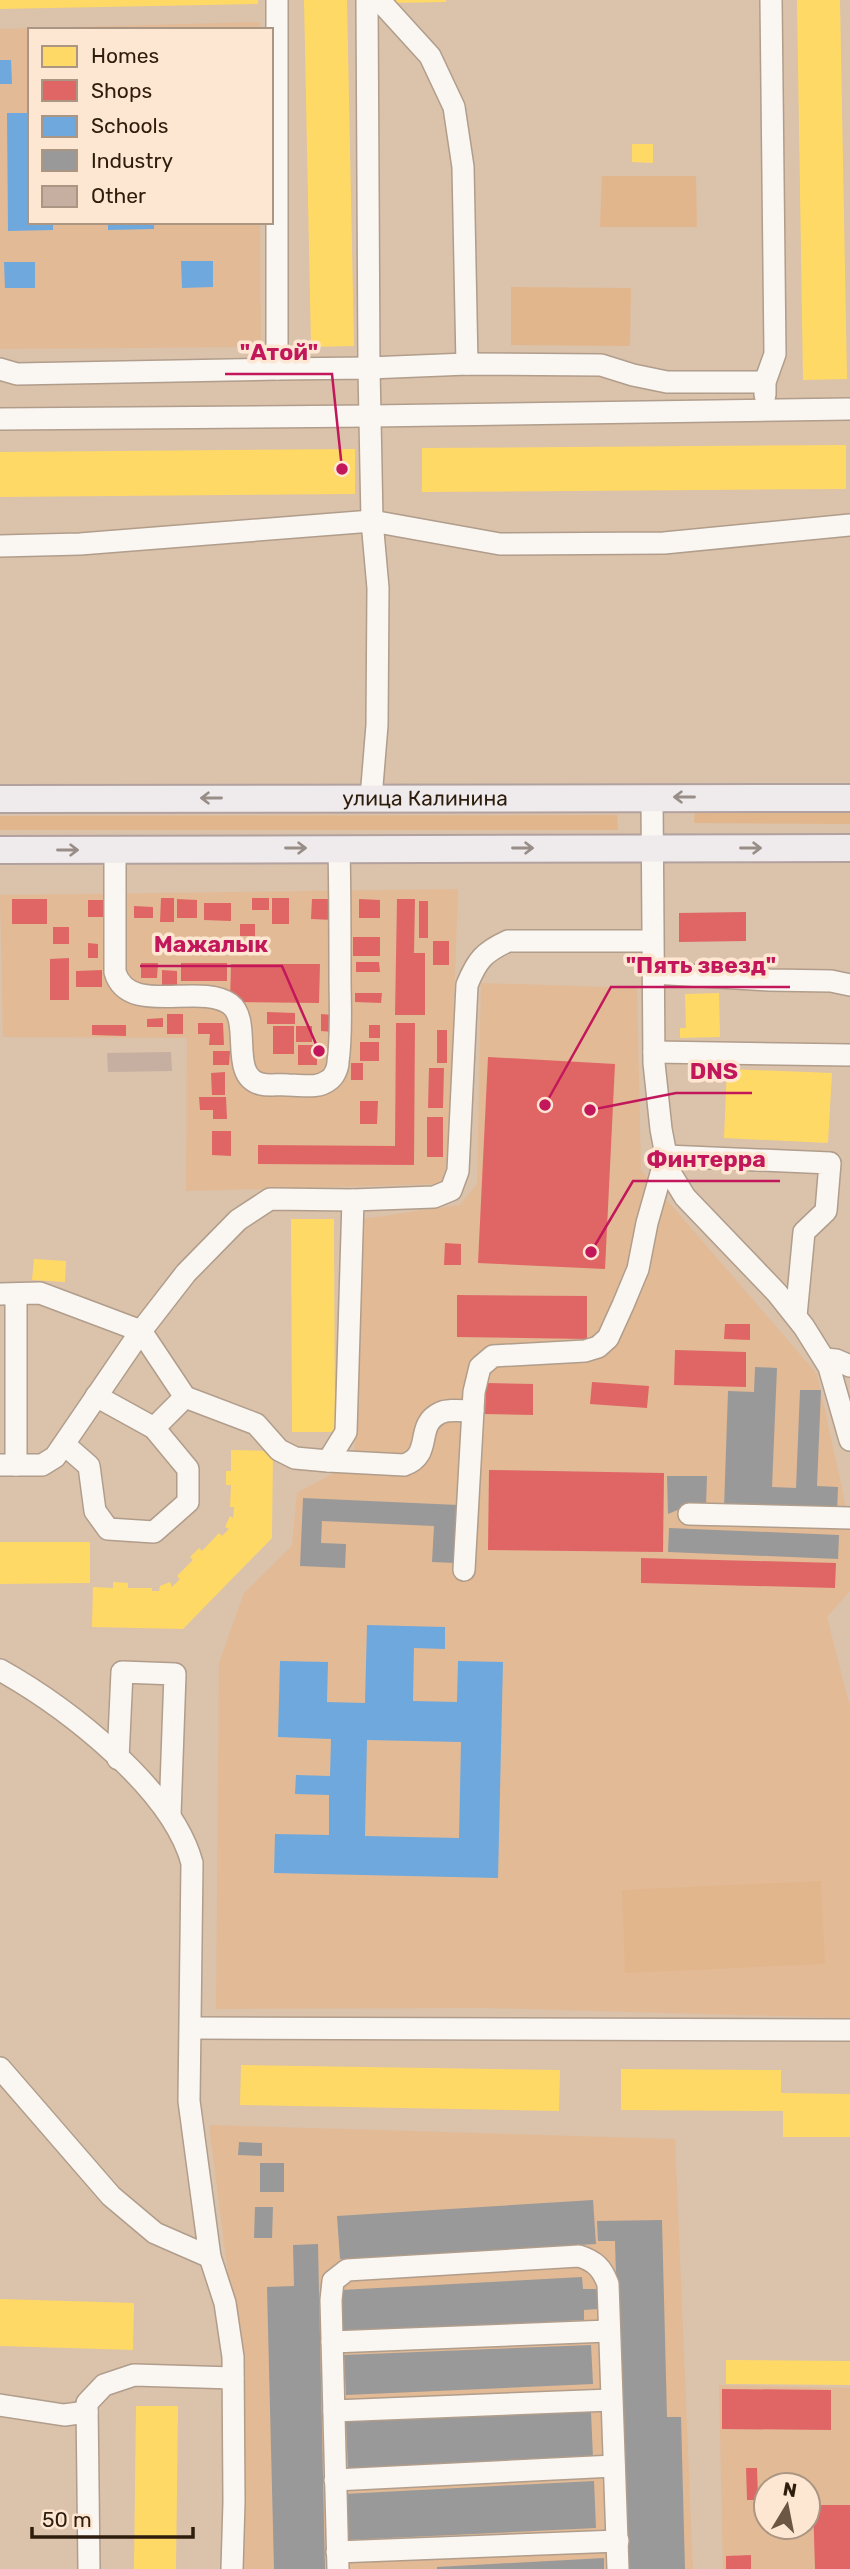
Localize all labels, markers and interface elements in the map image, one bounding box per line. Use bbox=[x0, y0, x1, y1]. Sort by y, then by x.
legend bbox=[28, 28, 273, 224]
text: Homes bbox=[91, 43, 159, 68]
text: Shops bbox=[91, 78, 152, 103]
text: Schools bbox=[91, 113, 168, 138]
text: Industry bbox=[91, 148, 173, 173]
text: Other bbox=[91, 183, 146, 208]
callout: "Атой" bbox=[225, 330, 332, 374]
text: "Атой" bbox=[240, 338, 318, 366]
street label: улица Калинина bbox=[342, 785, 508, 811]
one-way arrow bbox=[673, 790, 696, 804]
one-way arrow bbox=[200, 791, 223, 805]
one-way arrow bbox=[284, 841, 307, 855]
one-way arrow bbox=[511, 841, 534, 855]
one-way arrow bbox=[739, 841, 762, 855]
one-way arrow bbox=[56, 843, 79, 857]
callout: Мажалык bbox=[140, 922, 282, 966]
text: Мажалык bbox=[154, 930, 268, 958]
callout: "Пять звезд" bbox=[611, 943, 790, 987]
text: "Пять звезд" bbox=[626, 951, 776, 979]
callout: DNS bbox=[676, 1049, 752, 1093]
text: DNS bbox=[690, 1057, 738, 1085]
callout: Финтерра bbox=[633, 1137, 780, 1181]
text: Финтерра bbox=[646, 1145, 766, 1173]
north arrow bbox=[752, 2471, 822, 2541]
text: N bbox=[781, 2477, 799, 2502]
scale bar bbox=[32, 2496, 192, 2540]
text: 50 m bbox=[42, 2507, 92, 2532]

